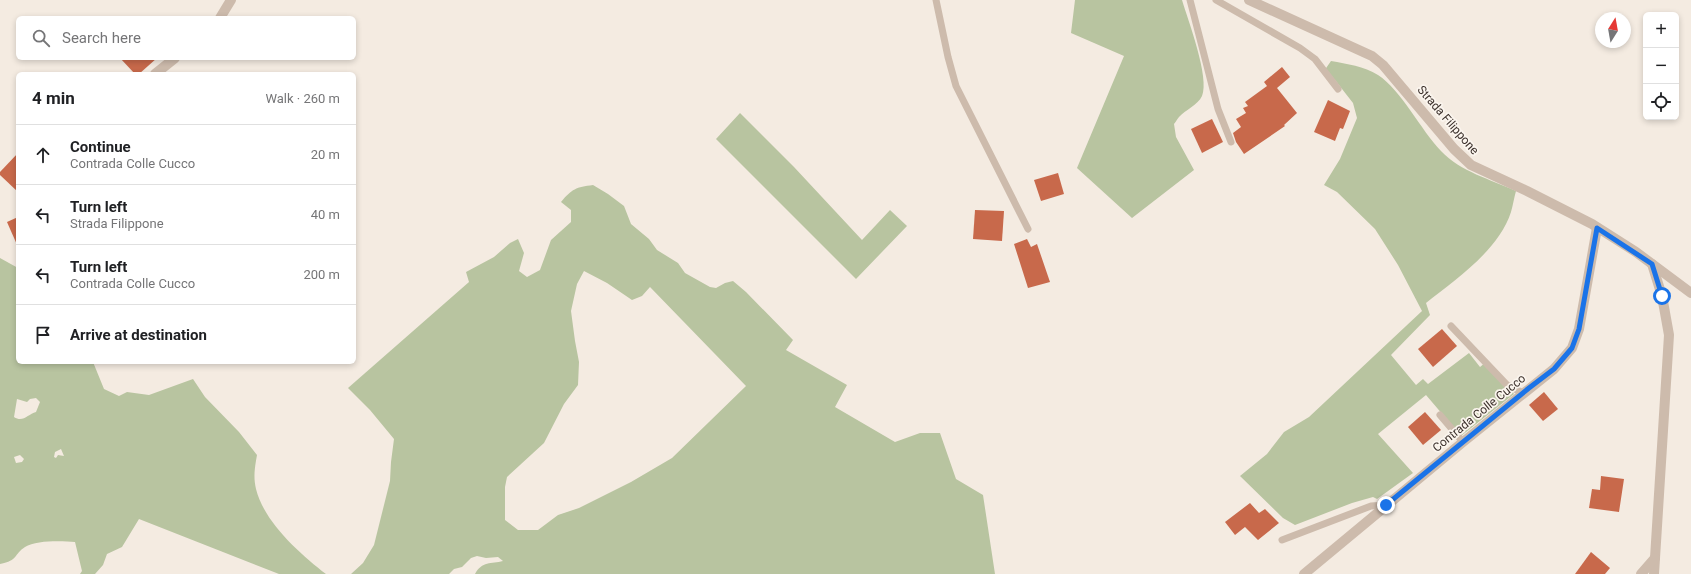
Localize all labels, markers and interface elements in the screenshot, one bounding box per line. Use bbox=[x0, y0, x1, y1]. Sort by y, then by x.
north arrow bbox=[1595, 12, 1631, 48]
map controls bbox=[1643, 12, 1679, 120]
button: + bbox=[1643, 12, 1679, 48]
search box bbox=[16, 16, 356, 60]
icon: search bbox=[30, 27, 52, 49]
text: Search here bbox=[62, 29, 141, 47]
button: − bbox=[1643, 48, 1679, 84]
street label: Strada Filippone bbox=[1414, 83, 1482, 157]
button: locate bbox=[1643, 84, 1679, 120]
text: 4 min bbox=[32, 88, 75, 108]
text: Walk · 260 m bbox=[265, 91, 340, 106]
text: Continue bbox=[70, 138, 131, 156]
icon: ahead bbox=[32, 144, 54, 166]
text: 20 m bbox=[311, 147, 340, 162]
text: Contrada Colle Cucco bbox=[70, 156, 195, 171]
text: Turn left bbox=[70, 198, 127, 216]
icon: left bbox=[32, 204, 54, 226]
text: 40 m bbox=[311, 207, 340, 222]
text: Strada Filippone bbox=[70, 216, 164, 231]
text: Turn left bbox=[70, 258, 127, 276]
icon: left bbox=[32, 264, 54, 286]
text: 200 m bbox=[303, 267, 340, 282]
text: Contrada Colle Cucco bbox=[70, 276, 195, 291]
route start bbox=[1653, 287, 1671, 305]
icon: arrive bbox=[32, 324, 54, 346]
text: Arrive at destination bbox=[70, 326, 207, 344]
street label: Contrada Colle Cucco bbox=[1430, 371, 1528, 455]
route end bbox=[1377, 496, 1395, 514]

